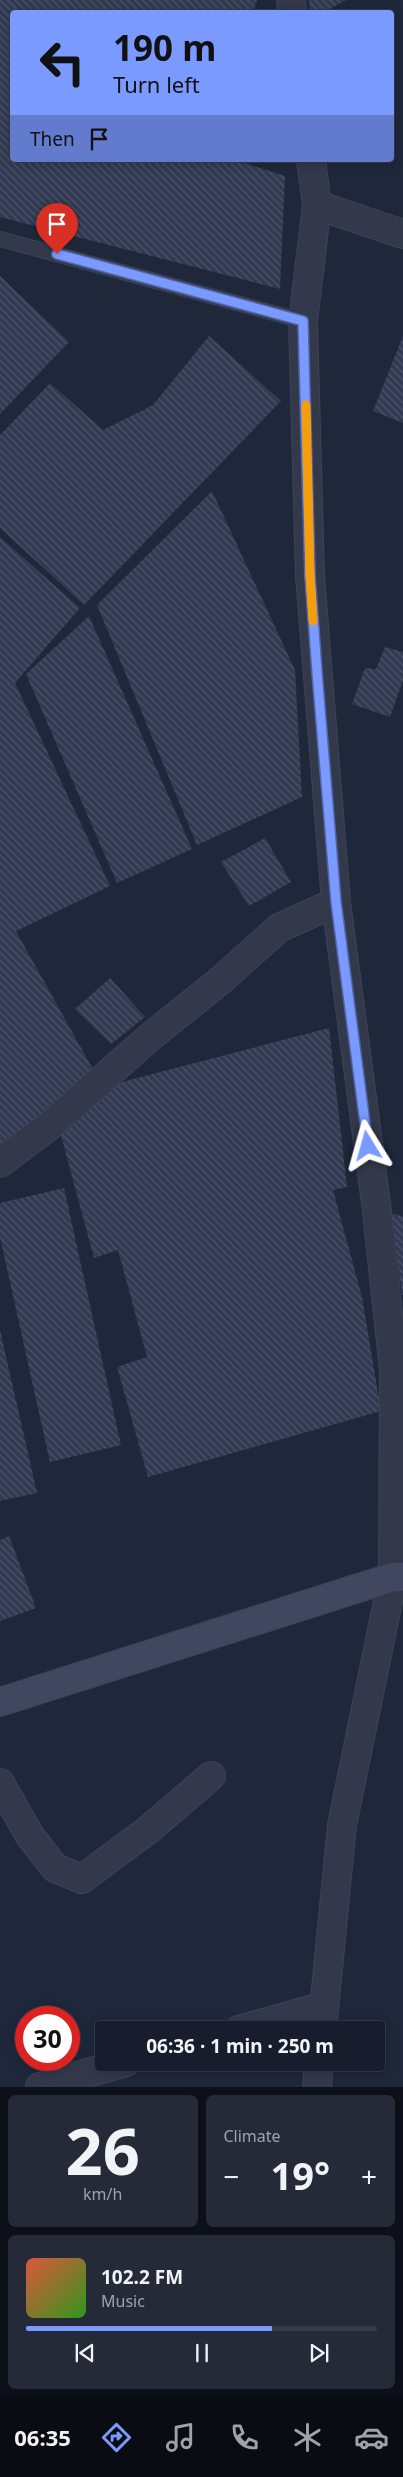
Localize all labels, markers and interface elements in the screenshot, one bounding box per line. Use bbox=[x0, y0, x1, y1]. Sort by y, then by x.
text: 190 m bbox=[113, 24, 216, 71]
icon: left bbox=[30, 30, 95, 95]
text: Turn left bbox=[113, 69, 200, 99]
icon: arrive bbox=[85, 125, 113, 153]
text: Then bbox=[30, 126, 75, 152]
pin bbox=[36, 203, 78, 254]
icon: arrive bbox=[43, 210, 71, 238]
position arrow bbox=[341, 1119, 393, 1171]
speed limit sign: 30 bbox=[15, 2006, 80, 2071]
text: 06:36 · 1 min · 250 m bbox=[146, 2033, 334, 2059]
text: 26 bbox=[66, 2106, 140, 2194]
text: Climate bbox=[224, 2125, 281, 2147]
text: 19° bbox=[270, 2149, 330, 2201]
text: − bbox=[224, 2157, 240, 2195]
text: + bbox=[361, 2157, 377, 2195]
text: km/h bbox=[83, 2183, 122, 2205]
text: 102.2 FM bbox=[101, 2264, 183, 2290]
text: Music bbox=[101, 2290, 145, 2312]
icon: previous bbox=[71, 2339, 99, 2367]
icon: pause bbox=[188, 2339, 216, 2367]
icon: next bbox=[305, 2339, 333, 2367]
icon: directions bbox=[99, 2420, 134, 2455]
icon: music bbox=[163, 2420, 198, 2455]
icon: phone bbox=[227, 2420, 262, 2455]
icon: climate bbox=[290, 2420, 325, 2455]
icon: car bbox=[354, 2420, 389, 2455]
text: 06:35 bbox=[14, 2422, 71, 2452]

